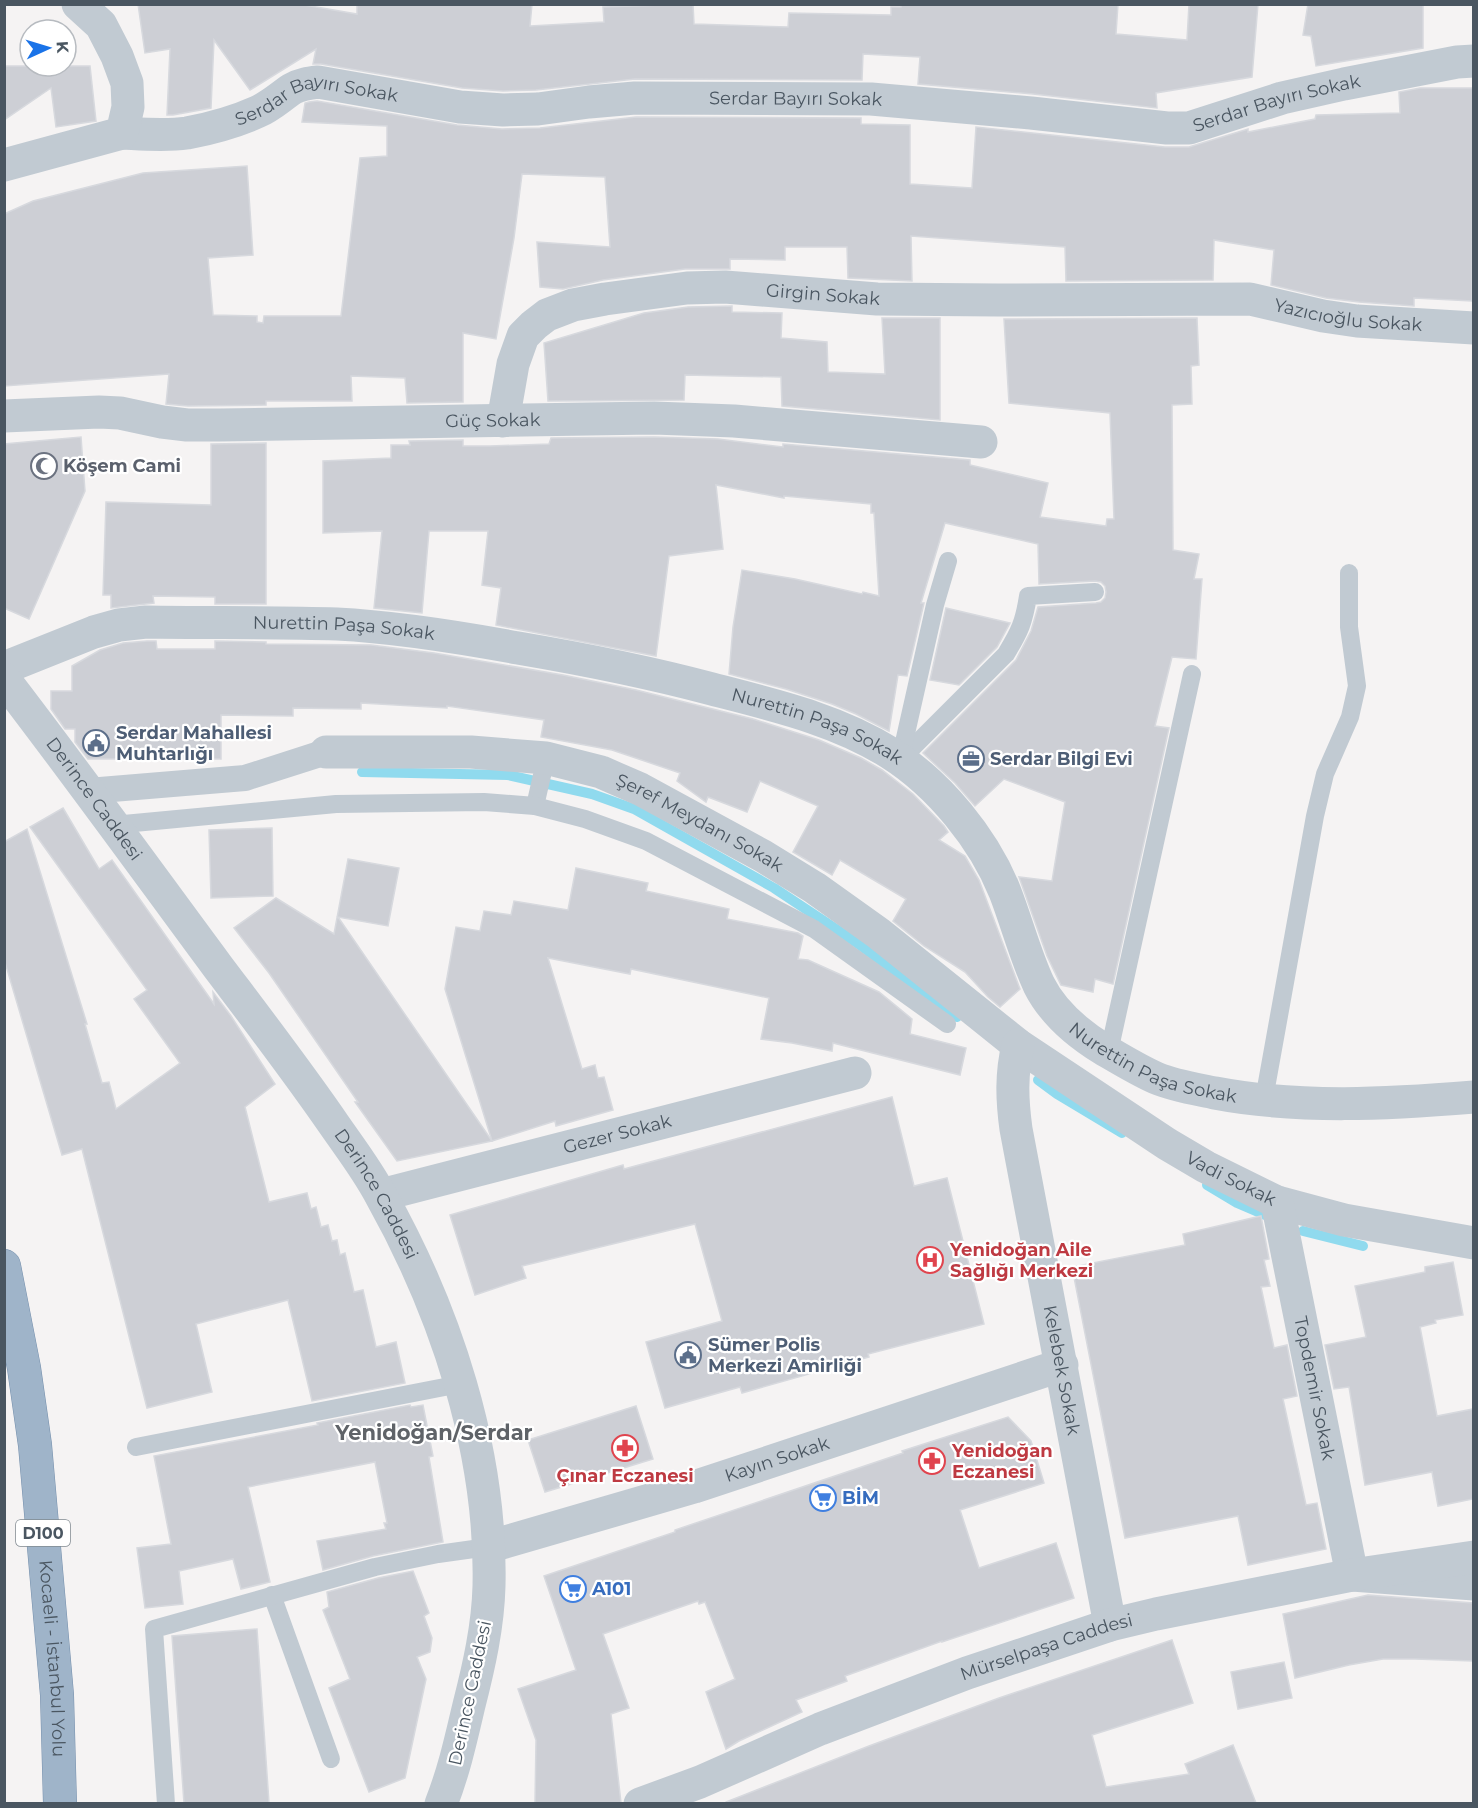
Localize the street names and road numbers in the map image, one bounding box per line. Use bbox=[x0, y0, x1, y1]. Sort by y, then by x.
street label: Serdar Bayırı Sokak bbox=[232, 70, 400, 131]
street label: Serdar Bayırı Sokak bbox=[1190, 70, 1363, 137]
street label: Serdar Bayırı Sokak bbox=[709, 87, 883, 111]
street label: Girgin Sokak bbox=[765, 279, 881, 310]
street label: Yazıcıoğlu Sokak bbox=[1272, 294, 1423, 336]
street label: Güç Sokak bbox=[445, 409, 541, 432]
street label: Nurettin Paşa Sokak bbox=[253, 612, 436, 645]
street label: Nurettin Paşa Sokak bbox=[729, 684, 907, 769]
street label: Derince Caddesi bbox=[41, 733, 147, 865]
street label: Şeref Meydanı Sokak bbox=[613, 769, 788, 877]
street label: Nurettin Paşa Sokak bbox=[1064, 1018, 1239, 1108]
street label: Gezer Sokak bbox=[561, 1110, 674, 1159]
street label: Derince Caddesi bbox=[329, 1125, 423, 1263]
street label: Vadi Sokak bbox=[1182, 1146, 1280, 1211]
street label: Kelebek Sokak bbox=[1039, 1303, 1085, 1437]
street label: Topdemir Sokak bbox=[1289, 1314, 1340, 1462]
street label: Kayın Sokak bbox=[722, 1432, 832, 1487]
road number: D100 bbox=[16, 1520, 70, 1546]
street label: Kocaeli - İstanbul Yolu bbox=[34, 1559, 70, 1757]
street label: Mürselpaşa Caddesi bbox=[957, 1609, 1135, 1685]
street label: Derince Caddesi bbox=[444, 1619, 496, 1767]

